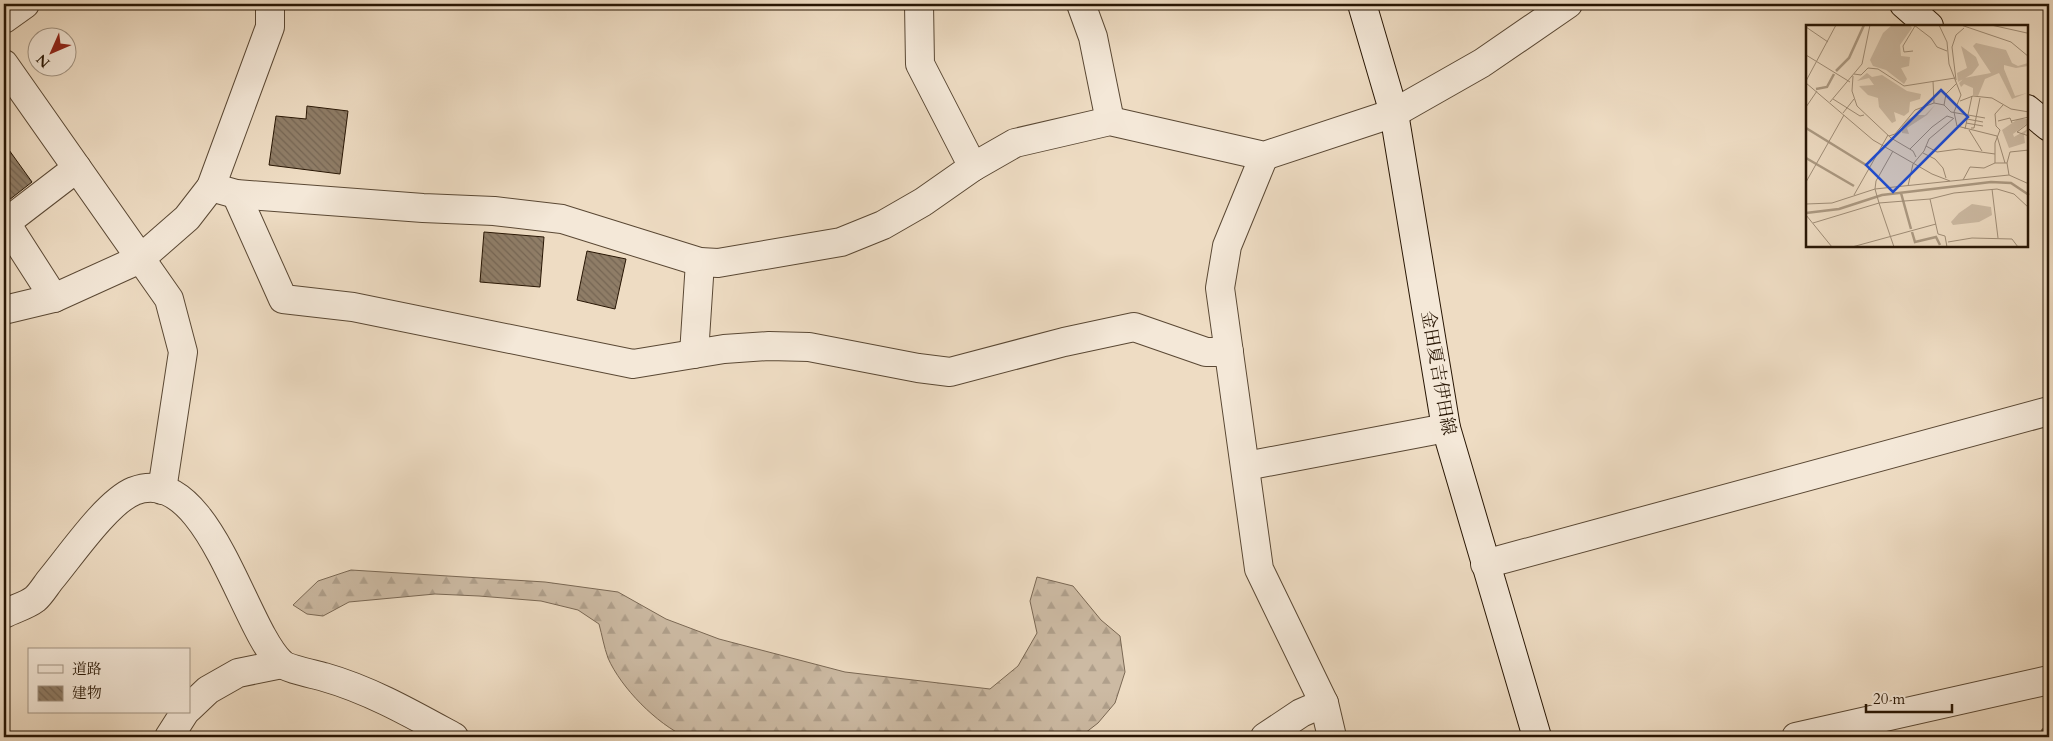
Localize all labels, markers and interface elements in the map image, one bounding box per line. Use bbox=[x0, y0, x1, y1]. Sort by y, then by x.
inset map bbox=[1806, 25, 2028, 248]
north arrow bbox=[28, 28, 78, 78]
text: N bbox=[32, 50, 54, 72]
street label: 金田夏吉伊田線 bbox=[1415, 309, 1461, 437]
legend bbox=[28, 648, 190, 714]
text: 道路 bbox=[72, 659, 102, 679]
scale bar bbox=[1866, 681, 1952, 713]
text: 建物 bbox=[72, 683, 102, 703]
text: 20 m bbox=[1873, 689, 1905, 709]

